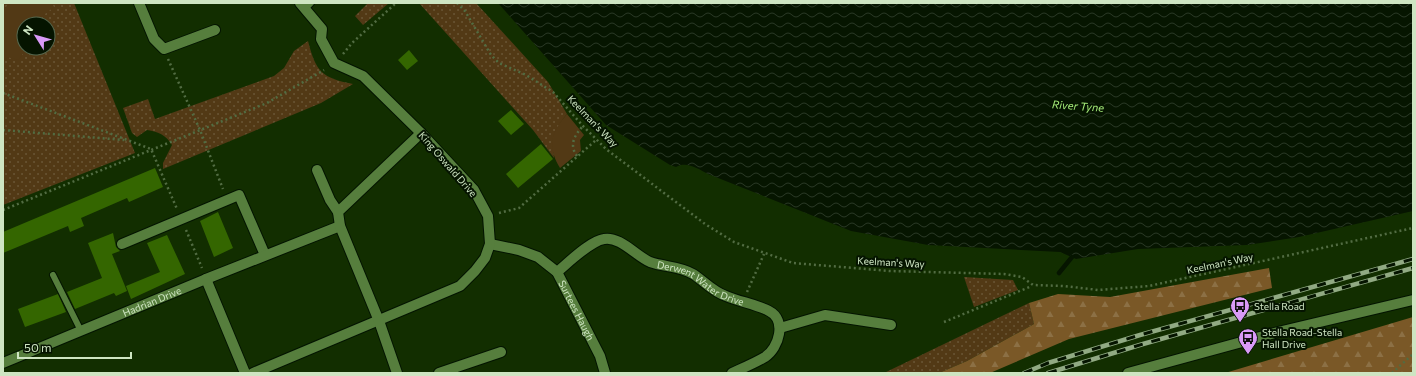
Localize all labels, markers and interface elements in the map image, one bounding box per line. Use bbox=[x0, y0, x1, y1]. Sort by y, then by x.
north arrow bbox=[16, 16, 56, 56]
text: N bbox=[20, 22, 35, 37]
street label: Keelman's Way bbox=[565, 93, 621, 149]
water label: River Tyne bbox=[1052, 97, 1105, 114]
street label: King Oswald Drive bbox=[416, 129, 480, 199]
street label: Keelman's Way bbox=[1186, 250, 1254, 276]
street label: Keelman's Way bbox=[857, 254, 925, 270]
street label: Derwent Water Drive bbox=[656, 258, 745, 308]
street label: Surtees Haugh bbox=[556, 278, 597, 342]
street label: Hadrian Drive bbox=[121, 284, 183, 319]
bus stop icon: Stella Road bbox=[1229, 295, 1251, 323]
place label: Stella Road bbox=[1254, 300, 1305, 312]
place label: Stella Road-Stella Hall Drive bbox=[1262, 326, 1342, 350]
bus stop icon: Stella Road-Stella Hall Drive bbox=[1237, 327, 1259, 355]
scale bar bbox=[18, 334, 131, 360]
text: 50 m bbox=[24, 340, 52, 354]

